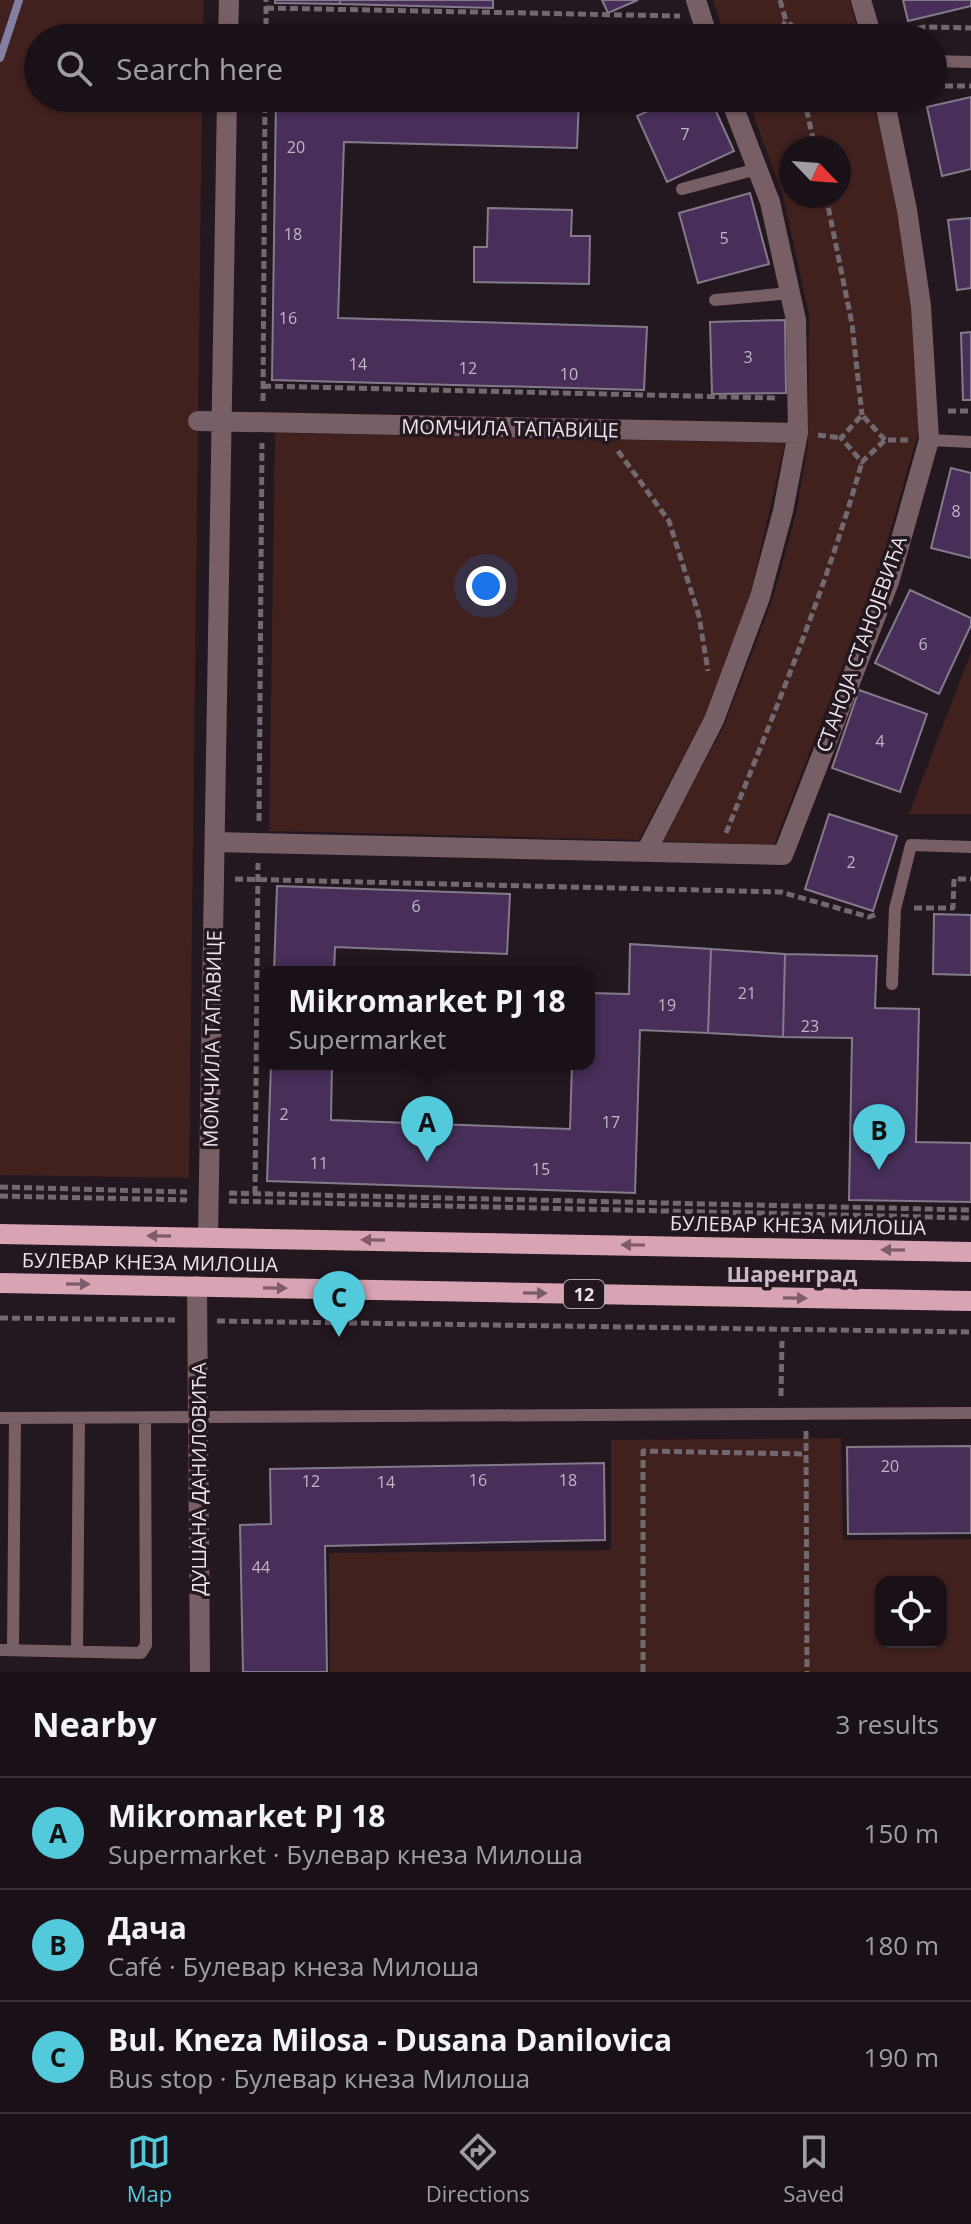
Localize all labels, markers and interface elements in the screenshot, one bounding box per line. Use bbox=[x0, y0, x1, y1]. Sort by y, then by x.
search box bbox=[24, 24, 947, 112]
icon: search bbox=[52, 46, 96, 90]
text: Search here bbox=[116, 48, 283, 89]
house number: 7 bbox=[680, 123, 690, 145]
house number: 20 bbox=[287, 136, 305, 158]
north arrow bbox=[779, 136, 851, 208]
house number: 18 bbox=[284, 223, 302, 245]
house number: 5 bbox=[719, 227, 729, 249]
house number: 16 bbox=[279, 307, 297, 329]
house number: 3 bbox=[743, 346, 753, 368]
house number: 14 bbox=[349, 353, 367, 375]
house number: 12 bbox=[459, 357, 477, 379]
house number: 10 bbox=[560, 363, 578, 385]
street label: МОМЧИЛА ТАПАВИЦЕ bbox=[401, 413, 619, 443]
house number: 8 bbox=[951, 500, 961, 522]
street label: СТАНОЈА СТАНОЈЕВИЋА bbox=[809, 532, 913, 756]
your location bbox=[466, 566, 506, 606]
house number: 6 bbox=[918, 633, 928, 655]
house number: 4 bbox=[875, 730, 885, 752]
house number: 2 bbox=[846, 851, 856, 873]
house number: 6 bbox=[411, 895, 421, 917]
street label: МОМЧИЛА ТАПАВИЦЕ bbox=[197, 930, 227, 1148]
popup bbox=[259, 966, 595, 1070]
text: Mikromarket PJ 18 bbox=[288, 980, 566, 1021]
house number: 21 bbox=[738, 982, 756, 1004]
house number: 19 bbox=[658, 994, 676, 1016]
house number: 23 bbox=[801, 1015, 819, 1037]
text: Supermarket bbox=[288, 1021, 446, 1057]
pin: A bbox=[401, 1096, 453, 1162]
house number: 2 bbox=[279, 1103, 289, 1125]
pin: B bbox=[853, 1104, 905, 1170]
house number: 17 bbox=[602, 1111, 620, 1133]
house number: 11 bbox=[310, 1152, 328, 1174]
house number: 15 bbox=[532, 1158, 550, 1180]
street label: БУЛЕВАР КНЕЗА МИЛОША bbox=[670, 1209, 927, 1241]
one-way arrow bbox=[146, 1230, 171, 1242]
one-way arrow bbox=[360, 1234, 385, 1247]
one-way arrow bbox=[620, 1239, 645, 1252]
one-way arrow bbox=[880, 1244, 905, 1257]
street label: БУЛЕВАР КНЕЗА МИЛОША bbox=[22, 1246, 279, 1278]
district label: Шаренград bbox=[727, 1258, 858, 1288]
pin: C bbox=[313, 1271, 365, 1337]
one-way arrow bbox=[66, 1278, 91, 1291]
road number: 12 bbox=[564, 1280, 604, 1308]
one-way arrow bbox=[263, 1282, 288, 1294]
one-way arrow bbox=[523, 1287, 548, 1299]
one-way arrow bbox=[783, 1292, 808, 1304]
street label: ДУШАНА ДАНИЛОВИЋА bbox=[185, 1362, 212, 1596]
house number: 20 bbox=[881, 1455, 899, 1477]
house number: 16 bbox=[469, 1469, 487, 1491]
house number: 18 bbox=[559, 1469, 577, 1491]
house number: 12 bbox=[302, 1470, 320, 1492]
house number: 14 bbox=[377, 1471, 395, 1493]
house number: 44 bbox=[252, 1556, 270, 1578]
map controls bbox=[875, 1576, 947, 1648]
button: locate bbox=[875, 1576, 947, 1648]
text: Nearby bbox=[32, 1701, 157, 1747]
text: 3 results bbox=[836, 1706, 939, 1742]
text: Mikromarket PJ 18 bbox=[108, 1795, 385, 1836]
text: A bbox=[49, 1815, 67, 1851]
text: 150 m bbox=[864, 1815, 939, 1851]
text: Supermarket · Булевар кнеза Милоша bbox=[108, 1836, 583, 1872]
text: Дача bbox=[108, 1907, 187, 1948]
text: B bbox=[49, 1927, 67, 1963]
text: 180 m bbox=[864, 1927, 939, 1963]
text: Café · Булевар кнеза Милоша bbox=[108, 1948, 479, 1984]
text: Bul. Kneza Milosa - Dusana Danilovica bbox=[108, 2019, 672, 2060]
text: C bbox=[50, 2039, 66, 2075]
text: 190 m bbox=[864, 2039, 939, 2075]
text: Bus stop · Булевар кнеза Милоша bbox=[108, 2060, 530, 2096]
tab: Map bbox=[127, 2130, 172, 2208]
tab: Directions bbox=[426, 2130, 530, 2208]
tab: Saved bbox=[783, 2130, 844, 2208]

